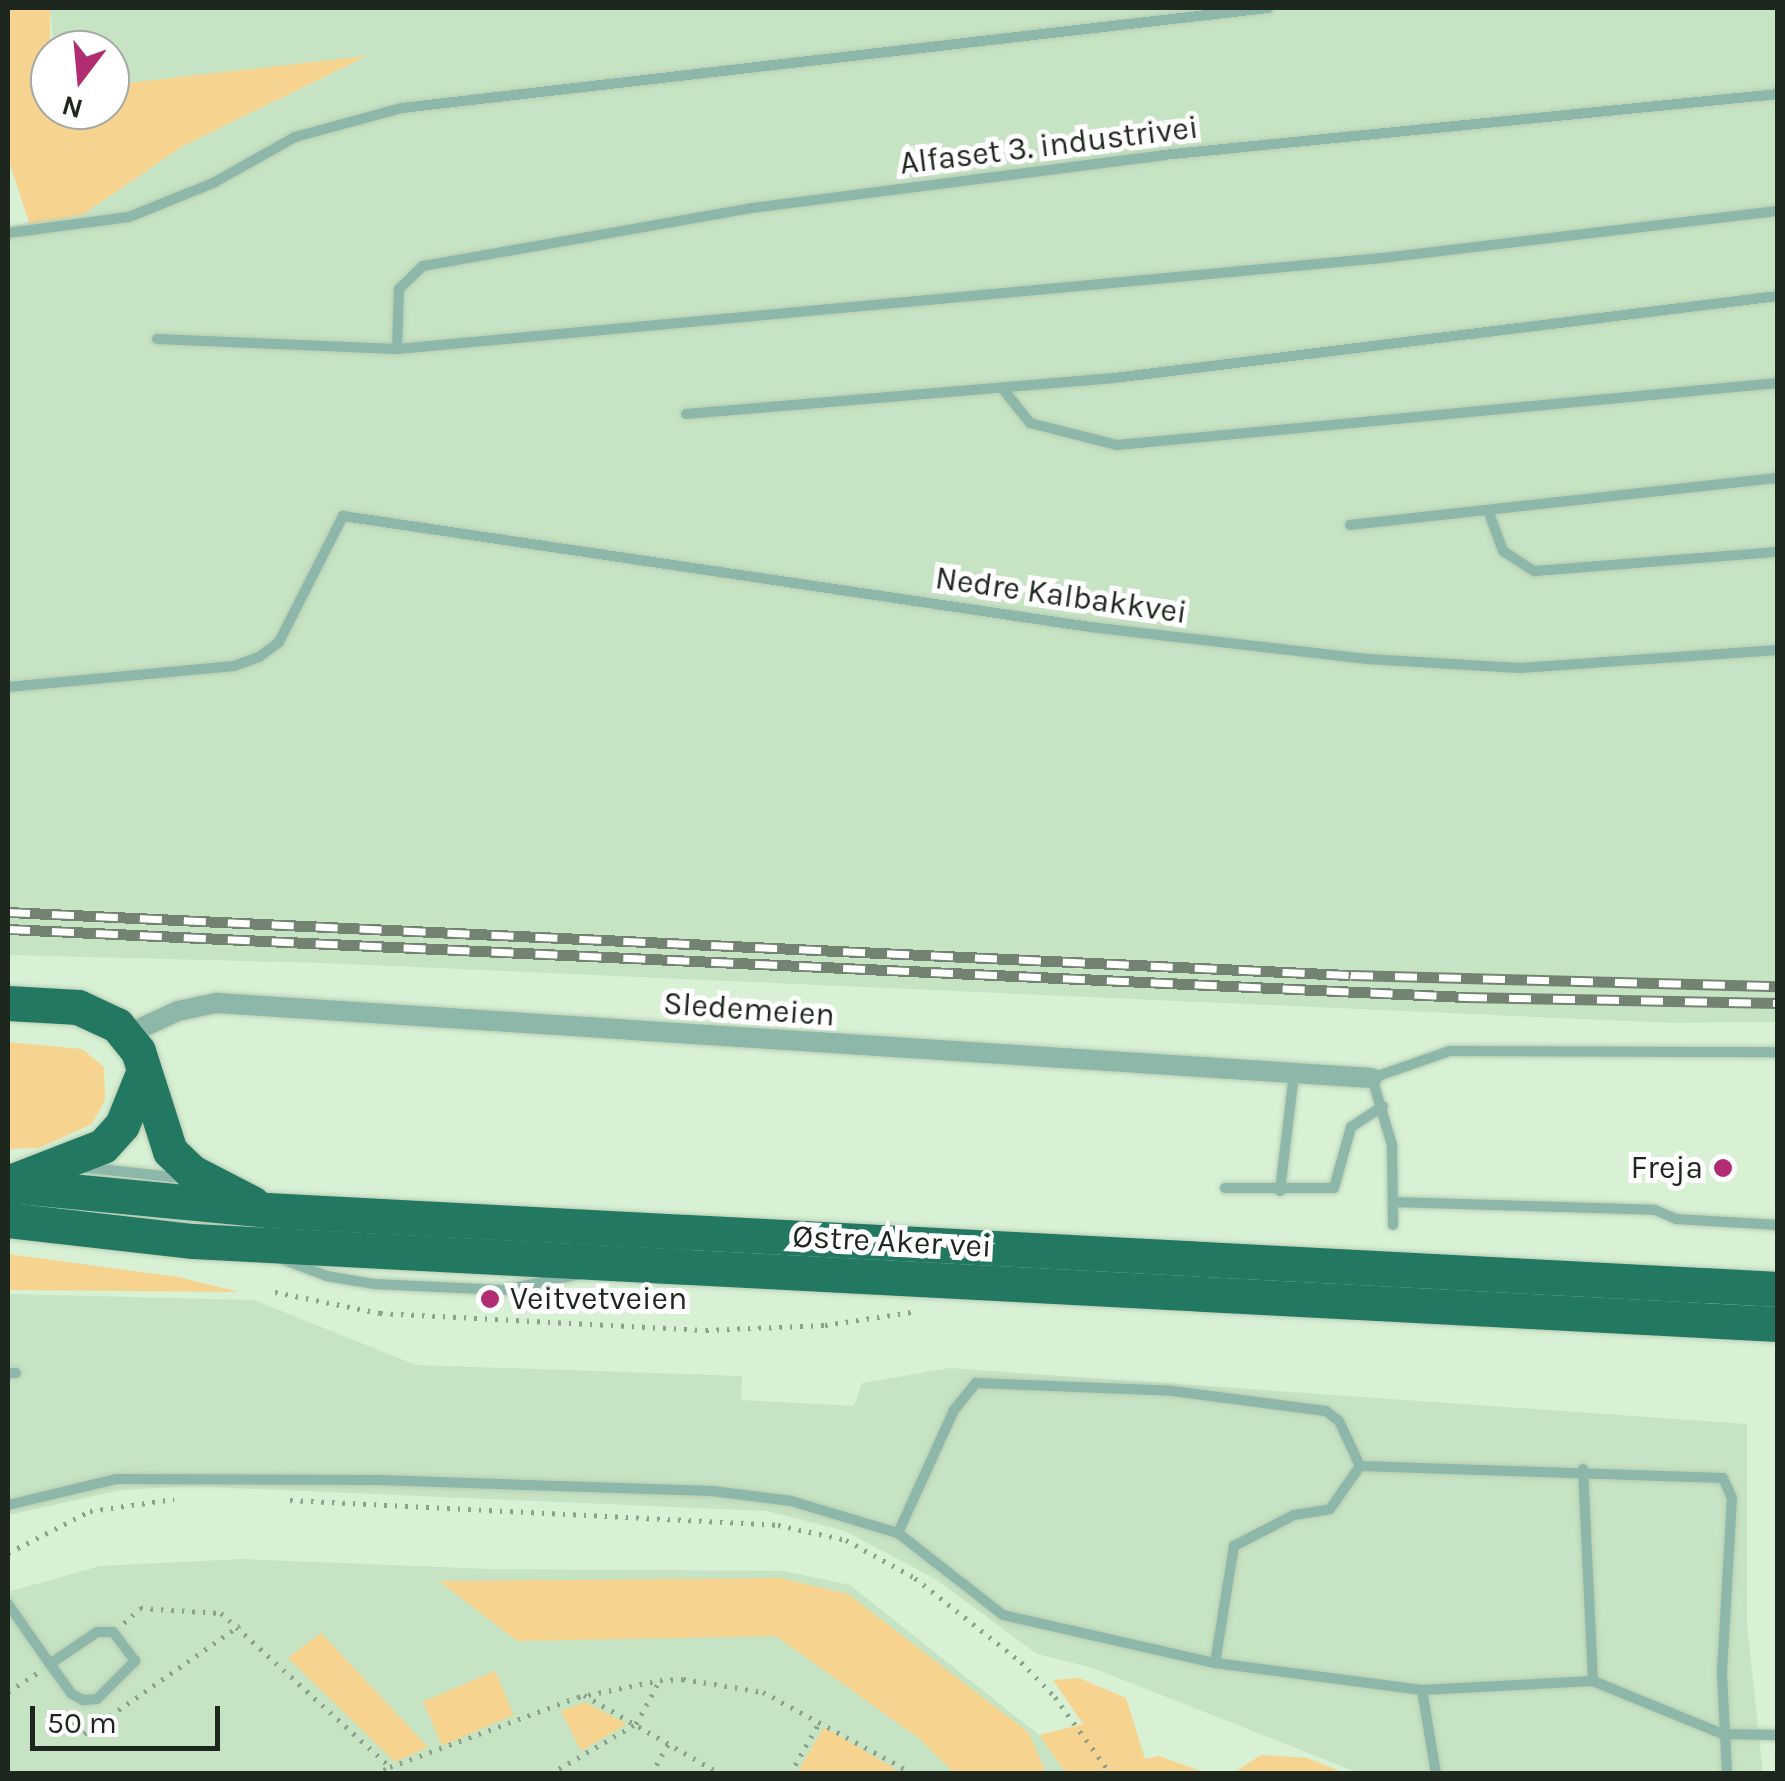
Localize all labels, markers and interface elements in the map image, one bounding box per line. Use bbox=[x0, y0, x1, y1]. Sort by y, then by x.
north arrow bbox=[30, 30, 130, 130]
text: N bbox=[58, 89, 86, 126]
street label: Alfaset 3. industrivei bbox=[898, 109, 1200, 183]
street label: Nedre Kalbakkvei bbox=[933, 559, 1189, 633]
street label: Sledemeien bbox=[662, 985, 836, 1035]
place label: Freja bbox=[1631, 1149, 1703, 1187]
marker: Freja bbox=[1712, 1157, 1734, 1179]
street label: Østre Aker vei bbox=[792, 1218, 992, 1266]
place label: Veitvetveien bbox=[510, 1280, 687, 1318]
marker: Veitvetveien bbox=[479, 1288, 501, 1310]
scale bar bbox=[35, 1686, 225, 1748]
text: 50 m bbox=[47, 1705, 117, 1741]

